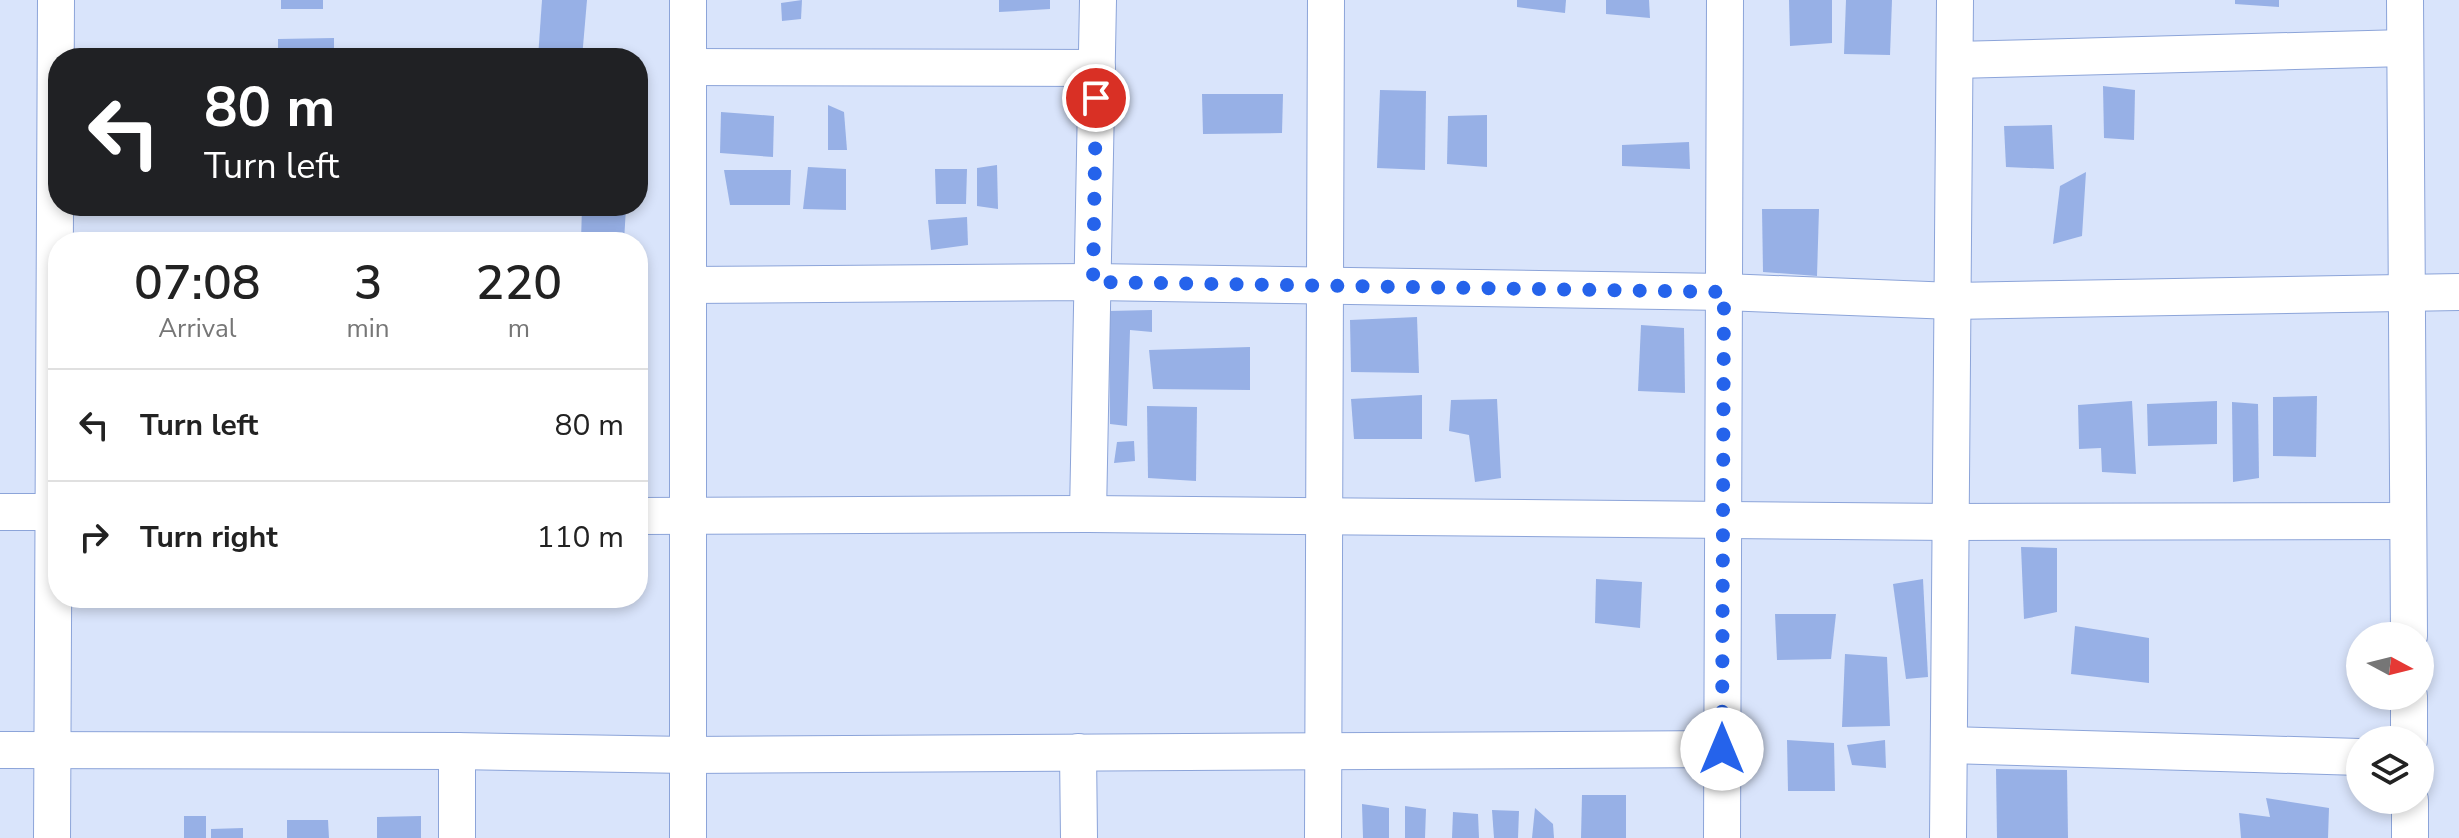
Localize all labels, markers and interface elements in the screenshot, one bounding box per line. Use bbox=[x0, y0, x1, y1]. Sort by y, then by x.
pin bbox=[1062, 64, 1130, 132]
text: 80 m bbox=[204, 69, 335, 146]
icon: arrive bbox=[1074, 76, 1118, 120]
icon: left bbox=[72, 80, 176, 184]
text: Turn left bbox=[204, 142, 339, 191]
text: 07:08 bbox=[134, 250, 261, 316]
text: 3 bbox=[354, 250, 382, 316]
text: 220 bbox=[476, 250, 562, 316]
text: Arrival bbox=[158, 311, 236, 346]
text: min bbox=[347, 311, 390, 346]
text: m bbox=[508, 311, 530, 346]
icon: left bbox=[72, 403, 116, 447]
text: Turn left bbox=[140, 405, 258, 446]
text: 80 m bbox=[555, 405, 624, 446]
icon: right bbox=[72, 515, 116, 559]
text: Turn right bbox=[140, 517, 278, 558]
text: 110 m bbox=[537, 517, 624, 558]
north arrow bbox=[2346, 622, 2434, 710]
map controls bbox=[2346, 622, 2434, 814]
position arrow bbox=[1680, 707, 1764, 791]
button: layers bbox=[2346, 726, 2434, 814]

